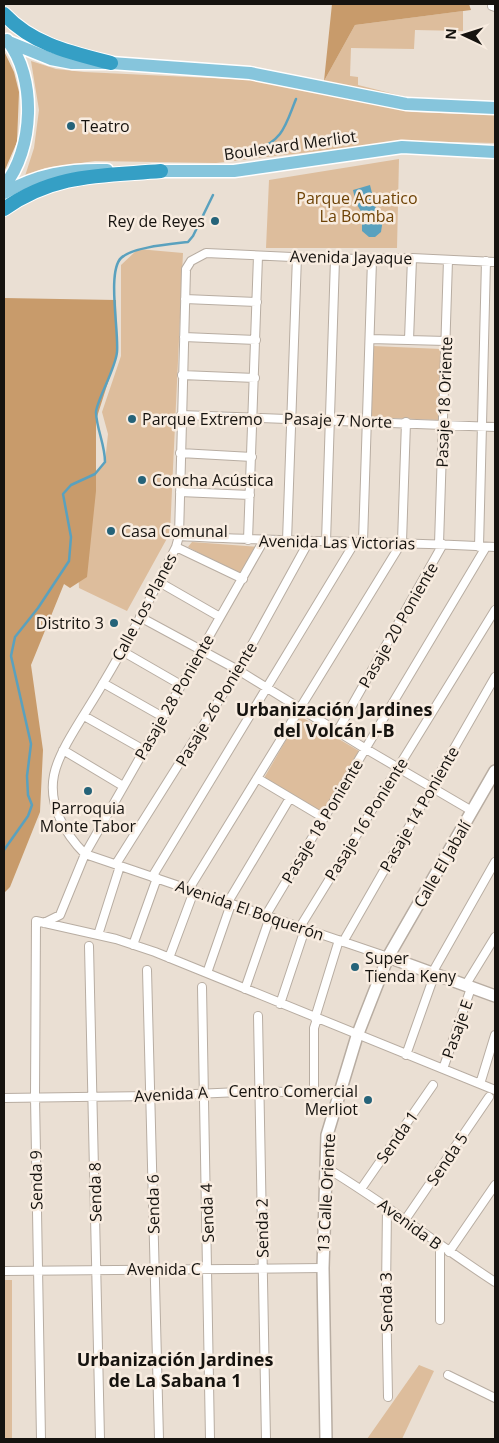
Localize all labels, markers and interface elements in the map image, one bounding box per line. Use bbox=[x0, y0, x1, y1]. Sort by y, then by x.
north arrow bbox=[439, 10, 489, 60]
text: N bbox=[441, 28, 460, 40]
place label: Teatro bbox=[81, 115, 130, 137]
marker: Teatro bbox=[65, 120, 77, 132]
street label: Boulevard Merliot bbox=[222, 125, 358, 165]
park label: Parque Acuatico La Bomba bbox=[296, 187, 418, 227]
place label: Rey de Reyes bbox=[108, 210, 205, 232]
marker: Rey de Reyes bbox=[209, 215, 221, 227]
street label: Avenida Jayaque bbox=[290, 245, 412, 269]
street label: Pasaje 18 Oriente bbox=[431, 336, 457, 468]
street label: Pasaje 7 Norte bbox=[283, 407, 393, 433]
place label: Parque Extremo bbox=[142, 408, 263, 430]
marker: Parque Extremo bbox=[126, 413, 138, 425]
place label: Concha Acústica bbox=[152, 469, 274, 491]
marker: Concha Acústica bbox=[136, 474, 148, 486]
place label: Casa Comunal bbox=[121, 520, 228, 542]
marker: Casa Comunal bbox=[105, 525, 117, 537]
street label: Avenida Las Victorias bbox=[259, 530, 415, 554]
street label: Calle Los Planes bbox=[106, 549, 182, 665]
street label: Pasaje 20 Poniente bbox=[353, 558, 443, 692]
place label: Distrito 3 bbox=[36, 612, 104, 634]
marker: Distrito 3 bbox=[108, 617, 120, 629]
street label: Pasaje 28 Poniente bbox=[129, 630, 219, 764]
street label: Pasaje 26 Poniente bbox=[170, 638, 262, 770]
district label: Urbanización Jardines del Volcán I-B bbox=[236, 697, 432, 742]
street label: Pasaje 14 Poniente bbox=[374, 742, 464, 876]
street label: Pasaje 16 Poniente bbox=[319, 753, 413, 885]
street label: Pasaje 18 Poniente bbox=[276, 755, 368, 887]
marker: Parroquia Monte Tabor bbox=[82, 785, 94, 797]
place label: Parroquia Monte Tabor bbox=[40, 797, 137, 837]
street label: Calle El Jabalí bbox=[408, 816, 476, 912]
street label: Avenida El Boquerón bbox=[173, 874, 327, 946]
place label: Super Tienda Keny bbox=[365, 947, 457, 987]
marker: Super Tienda Keny bbox=[349, 961, 361, 973]
street label: Pasaje E bbox=[436, 997, 478, 1061]
place label: Centro Comercial Merliot bbox=[228, 1080, 358, 1120]
street label: Avenida A bbox=[134, 1081, 209, 1107]
marker: Centro Comercial Merliot bbox=[362, 1094, 374, 1106]
street label: Senda 1 bbox=[371, 1106, 423, 1168]
street label: Senda 5 bbox=[421, 1128, 473, 1190]
street label: 13 Calle Oriente bbox=[312, 1133, 340, 1253]
street label: Senda 9 bbox=[24, 1150, 48, 1210]
street label: Senda 8 bbox=[83, 1162, 107, 1222]
street label: Senda 6 bbox=[141, 1174, 165, 1234]
street label: Senda 4 bbox=[195, 1183, 219, 1243]
street label: Avenida B bbox=[374, 1193, 446, 1255]
street label: Senda 2 bbox=[250, 1198, 274, 1258]
street label: Avenida C bbox=[127, 1258, 201, 1280]
street label: Senda 3 bbox=[374, 1272, 398, 1332]
district label: Urbanización Jardines de La Sabana 1 bbox=[77, 1347, 273, 1392]

